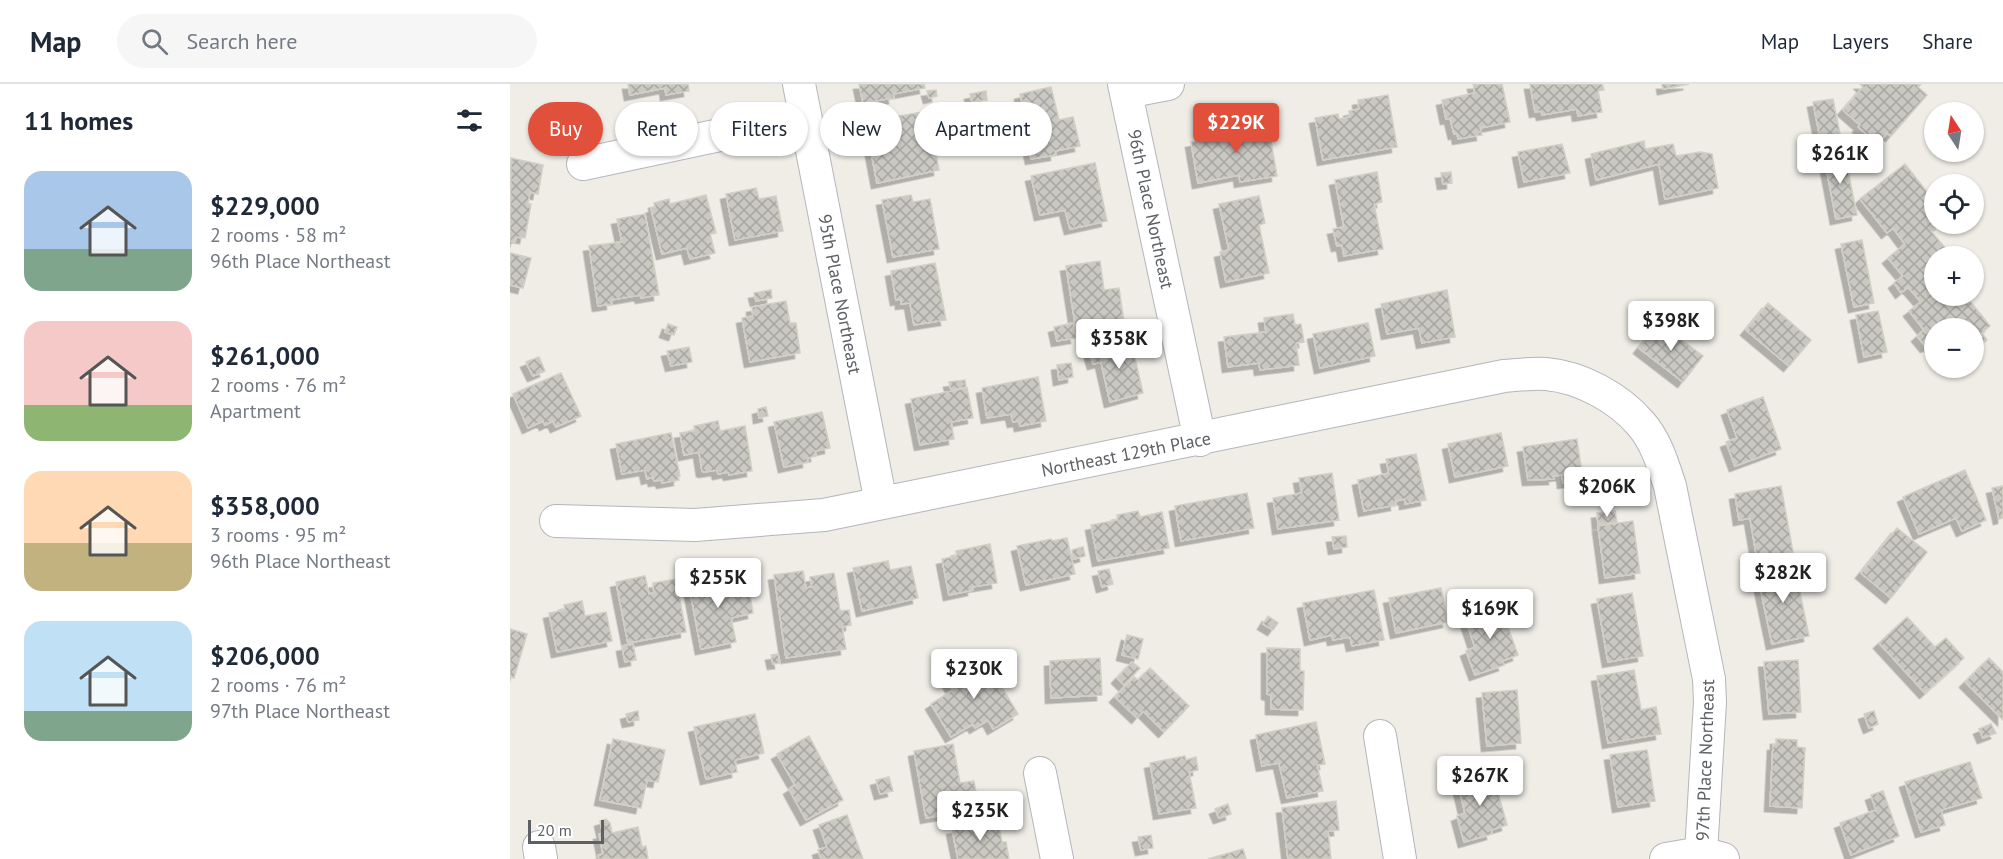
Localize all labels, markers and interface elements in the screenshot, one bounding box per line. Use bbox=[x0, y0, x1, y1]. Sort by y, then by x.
search box bbox=[117, 14, 537, 68]
text: Map bbox=[30, 23, 81, 60]
icon: search bbox=[138, 25, 171, 58]
text: Search here bbox=[186, 27, 297, 55]
text: Map bbox=[1761, 28, 1799, 55]
text: Layers bbox=[1832, 28, 1889, 55]
text: Share bbox=[1922, 28, 1973, 55]
chip: Buy bbox=[528, 102, 603, 156]
chip: Rent bbox=[615, 102, 698, 156]
chip: Filters bbox=[710, 102, 808, 156]
chip: New bbox=[820, 102, 902, 156]
chip: Apartment bbox=[914, 102, 1052, 156]
north arrow bbox=[1924, 102, 1984, 162]
map controls bbox=[1924, 102, 1984, 378]
pin: $229K bbox=[1194, 103, 1278, 154]
text: 11 homes bbox=[24, 104, 133, 137]
icon: filters bbox=[453, 104, 486, 137]
text: $229K bbox=[1207, 109, 1265, 135]
street label: 96th Place Northeast bbox=[1123, 127, 1179, 291]
pin: $261K bbox=[1798, 134, 1882, 185]
text: $261K bbox=[1811, 140, 1869, 166]
button: locate bbox=[1924, 174, 1984, 234]
text: $229,000 bbox=[210, 189, 320, 222]
icon: home bbox=[72, 195, 144, 267]
street label: 95th Place Northeast bbox=[813, 212, 867, 376]
text: 2 rooms · 58 m² bbox=[210, 222, 346, 248]
button: + bbox=[1924, 246, 1984, 306]
text: 96th Place Northeast bbox=[210, 248, 390, 274]
pin: $398K bbox=[1629, 301, 1713, 352]
text: $398K bbox=[1642, 307, 1700, 333]
button: − bbox=[1924, 318, 1984, 378]
pin: $358K bbox=[1077, 319, 1161, 370]
text: $358K bbox=[1090, 325, 1148, 351]
text: $261,000 bbox=[210, 339, 320, 372]
icon: home bbox=[72, 345, 144, 417]
text: 2 rooms · 76 m² bbox=[210, 372, 346, 398]
text: Apartment bbox=[210, 398, 301, 424]
street label: Northeast 129th Place bbox=[1039, 426, 1213, 482]
pin: $206K bbox=[1565, 467, 1649, 518]
text: $206K bbox=[1578, 473, 1636, 499]
text: $358,000 bbox=[210, 489, 320, 522]
icon: home bbox=[72, 495, 144, 567]
text: 3 rooms · 95 m² bbox=[210, 522, 346, 548]
text: 96th Place Northeast bbox=[210, 548, 390, 574]
pin: $282K bbox=[1741, 553, 1825, 604]
pin: $255K bbox=[676, 558, 760, 609]
text: $282K bbox=[1754, 559, 1812, 585]
text: $255K bbox=[689, 564, 747, 590]
pin: $169K bbox=[1448, 589, 1532, 640]
text: $169K bbox=[1461, 595, 1519, 621]
text: $206,000 bbox=[210, 639, 320, 672]
icon: home bbox=[72, 645, 144, 717]
pin: $230K bbox=[932, 649, 1016, 700]
text: $230K bbox=[945, 655, 1003, 681]
text: 2 rooms · 76 m² bbox=[210, 672, 346, 698]
street label: 97th Place Northeast bbox=[1691, 679, 1719, 841]
text: 97th Place Northeast bbox=[210, 698, 390, 724]
pin: $267K bbox=[1438, 756, 1522, 807]
text: $267K bbox=[1451, 762, 1509, 788]
pin: $235K bbox=[938, 791, 1022, 842]
text: $235K bbox=[951, 797, 1009, 823]
scale bar bbox=[528, 817, 604, 844]
text: 20 m bbox=[537, 820, 572, 840]

